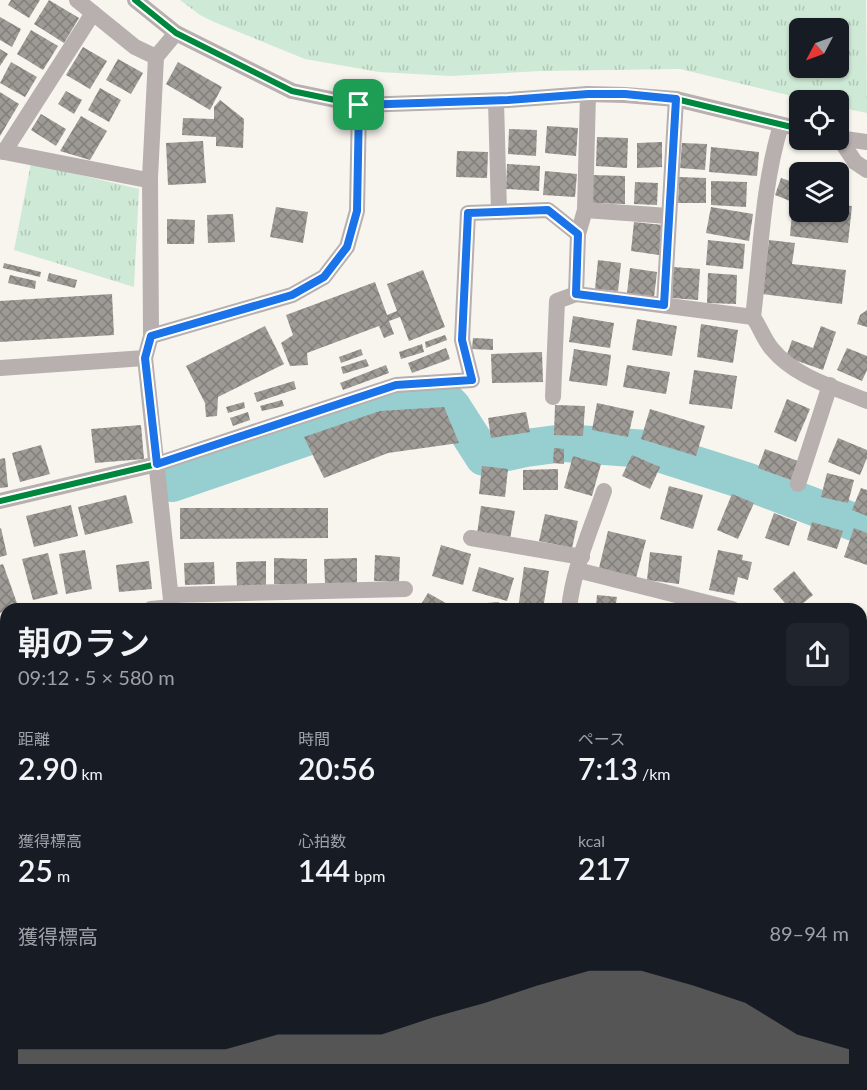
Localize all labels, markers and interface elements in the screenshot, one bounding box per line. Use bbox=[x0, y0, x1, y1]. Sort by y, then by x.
north arrow bbox=[789, 18, 849, 78]
map controls bbox=[789, 18, 849, 222]
pin bbox=[333, 79, 384, 130]
icon: arrive bbox=[342, 88, 375, 121]
button: locate bbox=[789, 90, 849, 150]
button: layers bbox=[789, 162, 849, 222]
text: 朝のラン bbox=[18, 622, 150, 662]
button: share bbox=[786, 623, 849, 686]
text: 09:12 · 5 × 580 m bbox=[18, 665, 175, 689]
text: 距離 bbox=[18, 729, 50, 748]
text: 時間 bbox=[298, 729, 330, 748]
text: ペース bbox=[578, 729, 625, 748]
text: 2.90 bbox=[18, 750, 77, 786]
text: 20:56 bbox=[298, 750, 375, 786]
text: 7:13 bbox=[578, 750, 638, 786]
text: km bbox=[77, 764, 103, 783]
text: /km bbox=[638, 764, 670, 783]
text: 獲得標高 bbox=[18, 831, 82, 850]
text: 心拍数 bbox=[298, 831, 346, 850]
text: kcal bbox=[578, 831, 605, 850]
text: 217 bbox=[578, 850, 630, 886]
text: 25 bbox=[18, 852, 53, 888]
text: 144 bbox=[298, 852, 350, 888]
text: m bbox=[53, 866, 70, 885]
text: bpm bbox=[350, 866, 385, 885]
text: 89–94 m bbox=[769, 921, 849, 945]
text: 獲得標高 bbox=[18, 924, 98, 948]

